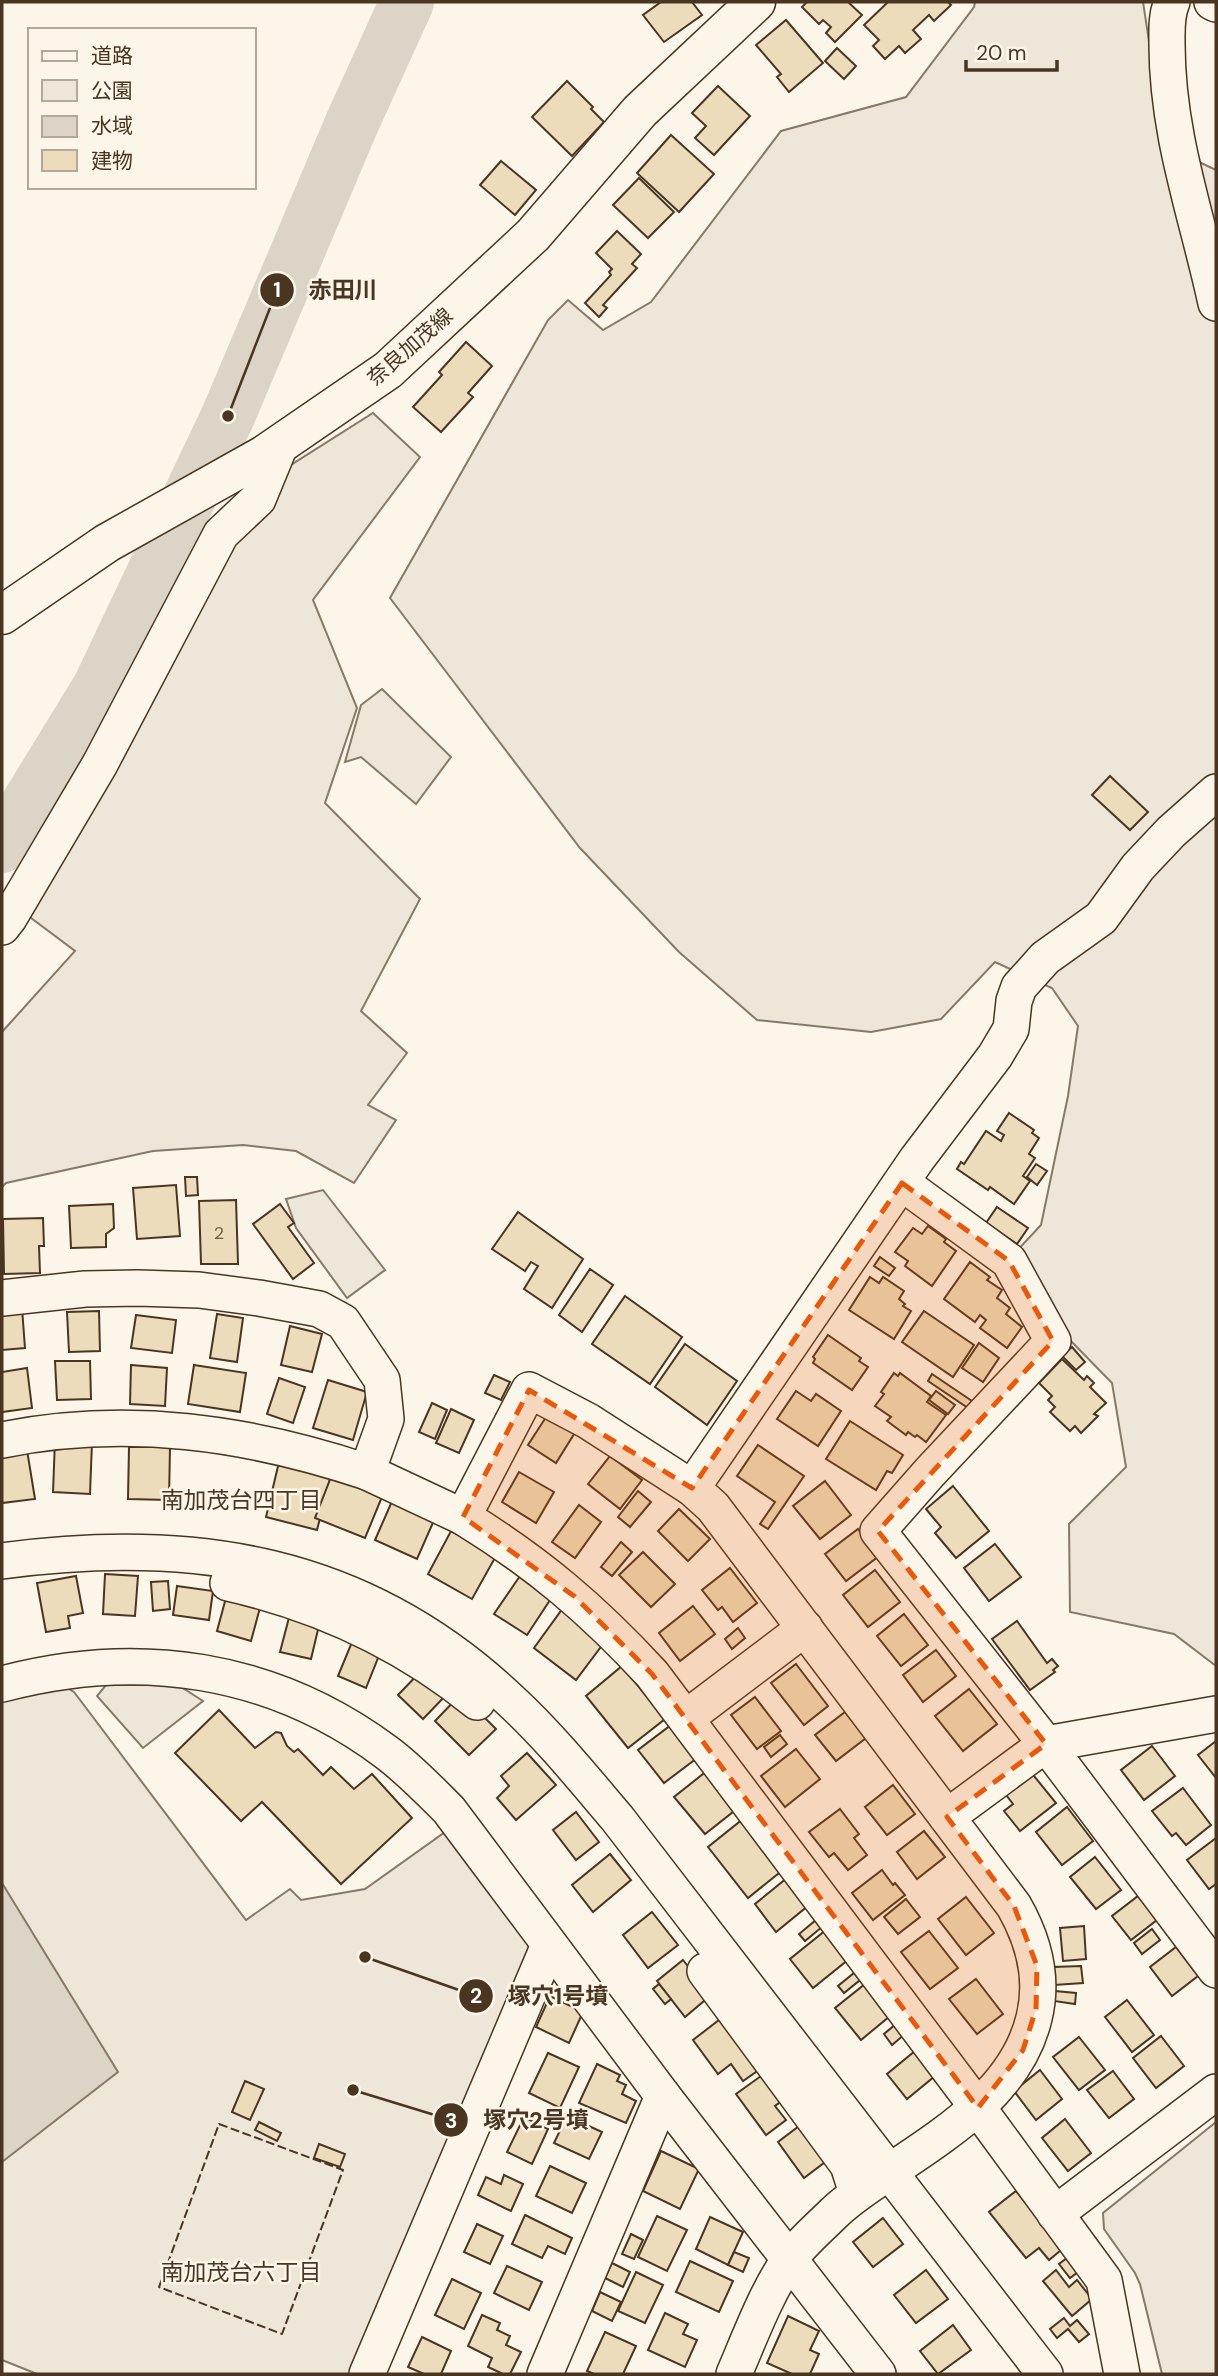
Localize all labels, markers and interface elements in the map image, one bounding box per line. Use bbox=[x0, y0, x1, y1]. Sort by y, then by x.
legend bbox=[28, 28, 256, 189]
scale bar bbox=[966, 28, 1057, 72]
text: 20 m bbox=[976, 39, 1027, 67]
text: 道路 bbox=[91, 42, 133, 70]
text: 公園 bbox=[91, 77, 133, 105]
text: 水域 bbox=[91, 112, 133, 140]
text: 建物 bbox=[91, 147, 133, 175]
callout: 赤田川 bbox=[259, 268, 391, 312]
text: 赤田川 bbox=[309, 275, 378, 305]
text: 1 bbox=[273, 276, 281, 304]
street label: 奈良加茂線 bbox=[361, 302, 459, 392]
house number: 2 bbox=[214, 1221, 224, 1245]
district label: 南加茂台四丁目 bbox=[161, 1485, 322, 1515]
callout: 塚穴1号墳 bbox=[459, 1974, 622, 2018]
text: 塚穴1号墳 bbox=[508, 1981, 608, 2011]
text: 2 bbox=[470, 1982, 482, 2010]
callout: 塚穴2号墳 bbox=[434, 2098, 602, 2142]
text: 塚穴2号墳 bbox=[483, 2105, 589, 2135]
text: 3 bbox=[445, 2107, 457, 2135]
district label: 南加茂台六丁目 bbox=[161, 2257, 322, 2287]

